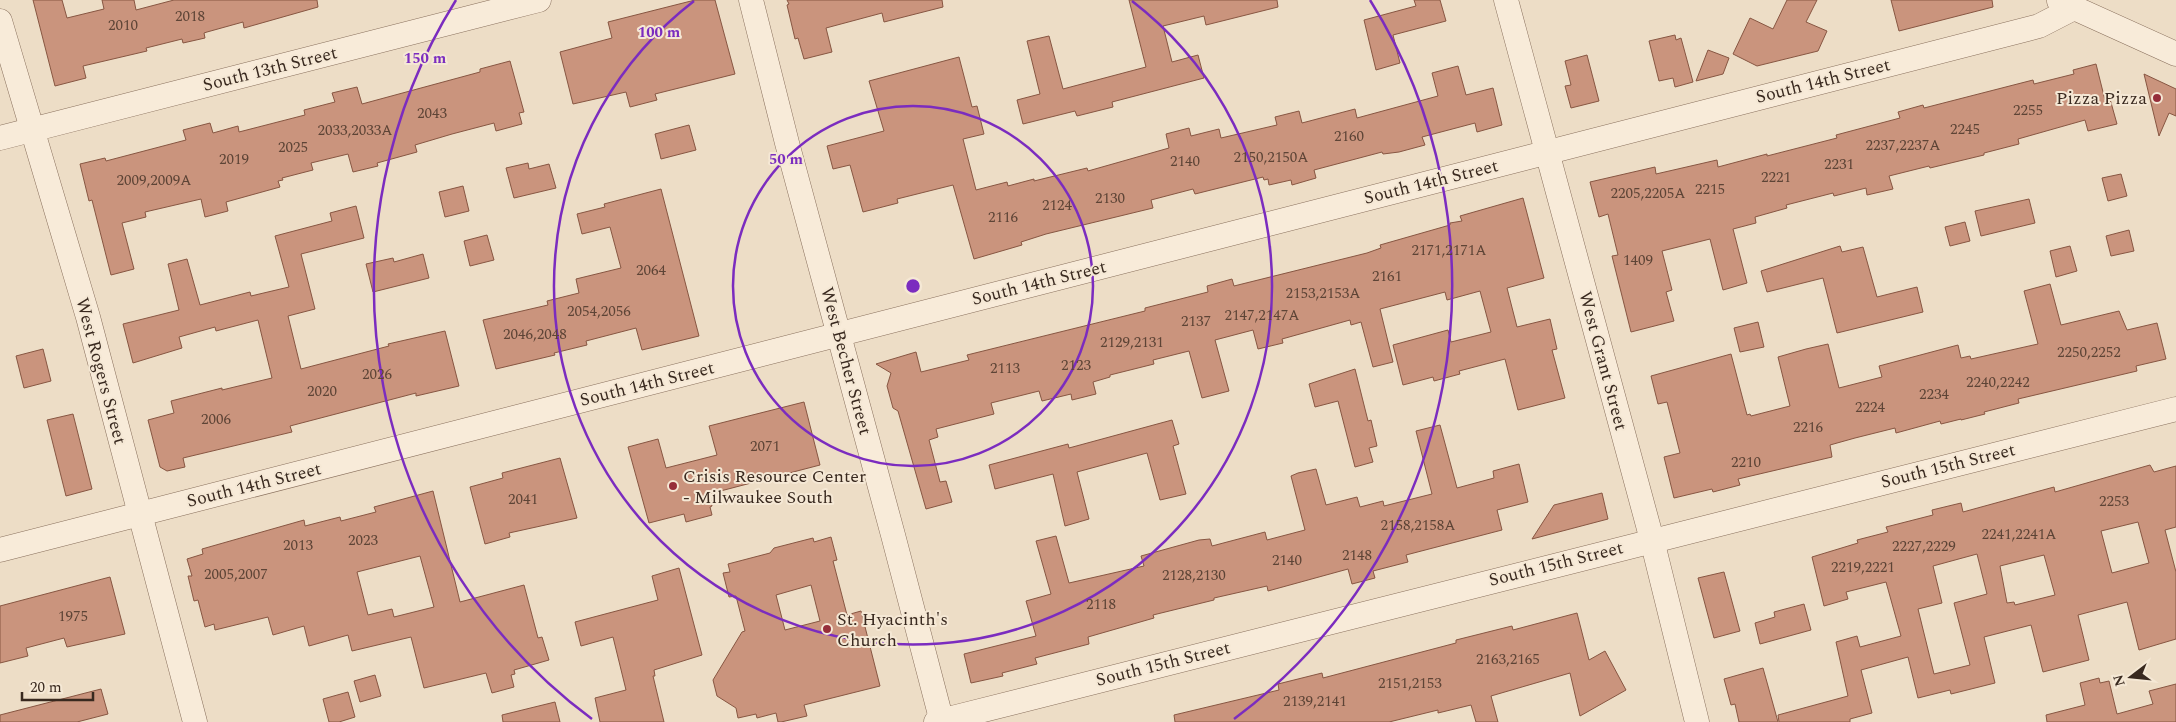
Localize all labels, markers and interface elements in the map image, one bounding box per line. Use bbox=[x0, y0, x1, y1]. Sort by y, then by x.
house number: 2018 bbox=[175, 5, 205, 28]
house number: 2010 bbox=[108, 14, 138, 37]
text: 100 m bbox=[638, 21, 681, 44]
street label: South 13th Street bbox=[200, 39, 340, 99]
text: 150 m bbox=[404, 47, 447, 70]
street label: South 14th Street bbox=[1753, 51, 1893, 111]
place label: Pizza Pizza bbox=[2056, 85, 2147, 112]
marker: Pizza Pizza bbox=[2151, 92, 2163, 104]
house number: 2255 bbox=[2013, 99, 2043, 122]
house number: 2043 bbox=[417, 102, 447, 125]
house number: 2245 bbox=[1950, 118, 1980, 141]
house number: 2033,2033A bbox=[317, 119, 393, 142]
house number: 2160 bbox=[1334, 125, 1364, 148]
house number: 2237,2237A bbox=[1865, 134, 1941, 157]
house number: 2025 bbox=[278, 136, 308, 159]
house number: 2150,2150A bbox=[1233, 146, 1309, 169]
house number: 2019 bbox=[219, 148, 249, 171]
text: 50 m bbox=[769, 148, 804, 171]
house number: 2140 bbox=[1170, 150, 1200, 173]
street label: South 14th Street bbox=[1361, 152, 1501, 212]
house number: 2231 bbox=[1824, 153, 1854, 176]
house number: 2221 bbox=[1761, 166, 1791, 189]
house number: 2009,2009A bbox=[116, 169, 192, 192]
house number: 2215 bbox=[1695, 178, 1725, 201]
house number: 2205,2205A bbox=[1610, 182, 1686, 205]
house number: 2130 bbox=[1095, 187, 1125, 210]
house number: 2124 bbox=[1042, 194, 1072, 217]
house number: 2116 bbox=[988, 206, 1018, 229]
house number: 2171,2171A bbox=[1411, 239, 1487, 262]
house number: 1409 bbox=[1623, 249, 1653, 272]
street label: South 14th Street bbox=[969, 253, 1109, 313]
house number: 2064 bbox=[636, 259, 666, 282]
house number: 2161 bbox=[1372, 265, 1402, 288]
centre of rings bbox=[904, 277, 922, 295]
house number: 2153,2153A bbox=[1285, 282, 1361, 305]
street label: West Becher Street bbox=[813, 284, 879, 438]
street label: West Grant Street bbox=[1571, 288, 1635, 434]
street label: West Rogers Street bbox=[68, 295, 134, 447]
house number: 2054,2056 bbox=[567, 300, 631, 323]
house number: 2147,2147A bbox=[1224, 304, 1300, 327]
house number: 2137 bbox=[1181, 310, 1211, 333]
house number: 2046,2048 bbox=[503, 323, 567, 346]
house number: 2129,2131 bbox=[1100, 331, 1164, 354]
house number: 2250,2252 bbox=[2057, 341, 2121, 364]
street label: South 14th Street bbox=[577, 354, 717, 414]
house number: 2123 bbox=[1061, 354, 1091, 377]
house number: 2113 bbox=[990, 357, 1020, 380]
house number: 2026 bbox=[362, 363, 392, 386]
house number: 2240,2242 bbox=[1966, 371, 2030, 394]
house number: 2020 bbox=[307, 380, 337, 403]
house number: 2234 bbox=[1919, 383, 1949, 406]
house number: 2224 bbox=[1855, 396, 1885, 419]
house number: 2006 bbox=[201, 408, 231, 431]
house number: 2216 bbox=[1793, 416, 1823, 439]
house number: 2071 bbox=[750, 435, 780, 458]
street label: South 15th Street bbox=[1878, 436, 2018, 496]
house number: 2210 bbox=[1731, 451, 1761, 474]
street label: South 14th Street bbox=[184, 455, 324, 515]
place label: Crisis Resource Center - Milwaukee South bbox=[683, 463, 866, 511]
marker: Crisis Resource Center - Milwaukee South bbox=[667, 480, 679, 492]
house number: 2041 bbox=[508, 488, 538, 511]
house number: 2253 bbox=[2099, 490, 2129, 513]
house number: 2158,2158A bbox=[1380, 514, 1456, 537]
house number: 2241,2241A bbox=[1981, 523, 2057, 546]
house number: 2023 bbox=[348, 529, 378, 552]
house number: 2013 bbox=[283, 534, 313, 557]
street label: South 15th Street bbox=[1486, 534, 1626, 594]
house number: 2227,2229 bbox=[1892, 535, 1956, 558]
house number: 2148 bbox=[1342, 544, 1372, 567]
house number: 2140 bbox=[1272, 549, 1302, 572]
house number: 2219,2221 bbox=[1831, 556, 1895, 579]
house number: 2005,2007 bbox=[204, 563, 268, 586]
house number: 2128,2130 bbox=[1162, 564, 1226, 587]
house number: 2118 bbox=[1086, 593, 1116, 616]
house number: 1975 bbox=[58, 605, 88, 628]
place label: St. Hyacinth's Church bbox=[837, 606, 948, 654]
marker: St. Hyacinth's Church bbox=[821, 623, 833, 635]
street label: South 15th Street bbox=[1093, 634, 1233, 694]
house number: 2163,2165 bbox=[1476, 648, 1540, 671]
north arrow bbox=[2106, 652, 2156, 702]
scale bar bbox=[22, 670, 94, 702]
house number: 2151,2153 bbox=[1378, 672, 1442, 695]
text: N bbox=[2107, 672, 2131, 689]
text: 20 m bbox=[30, 676, 62, 699]
house number: 2139,2141 bbox=[1283, 690, 1347, 713]

